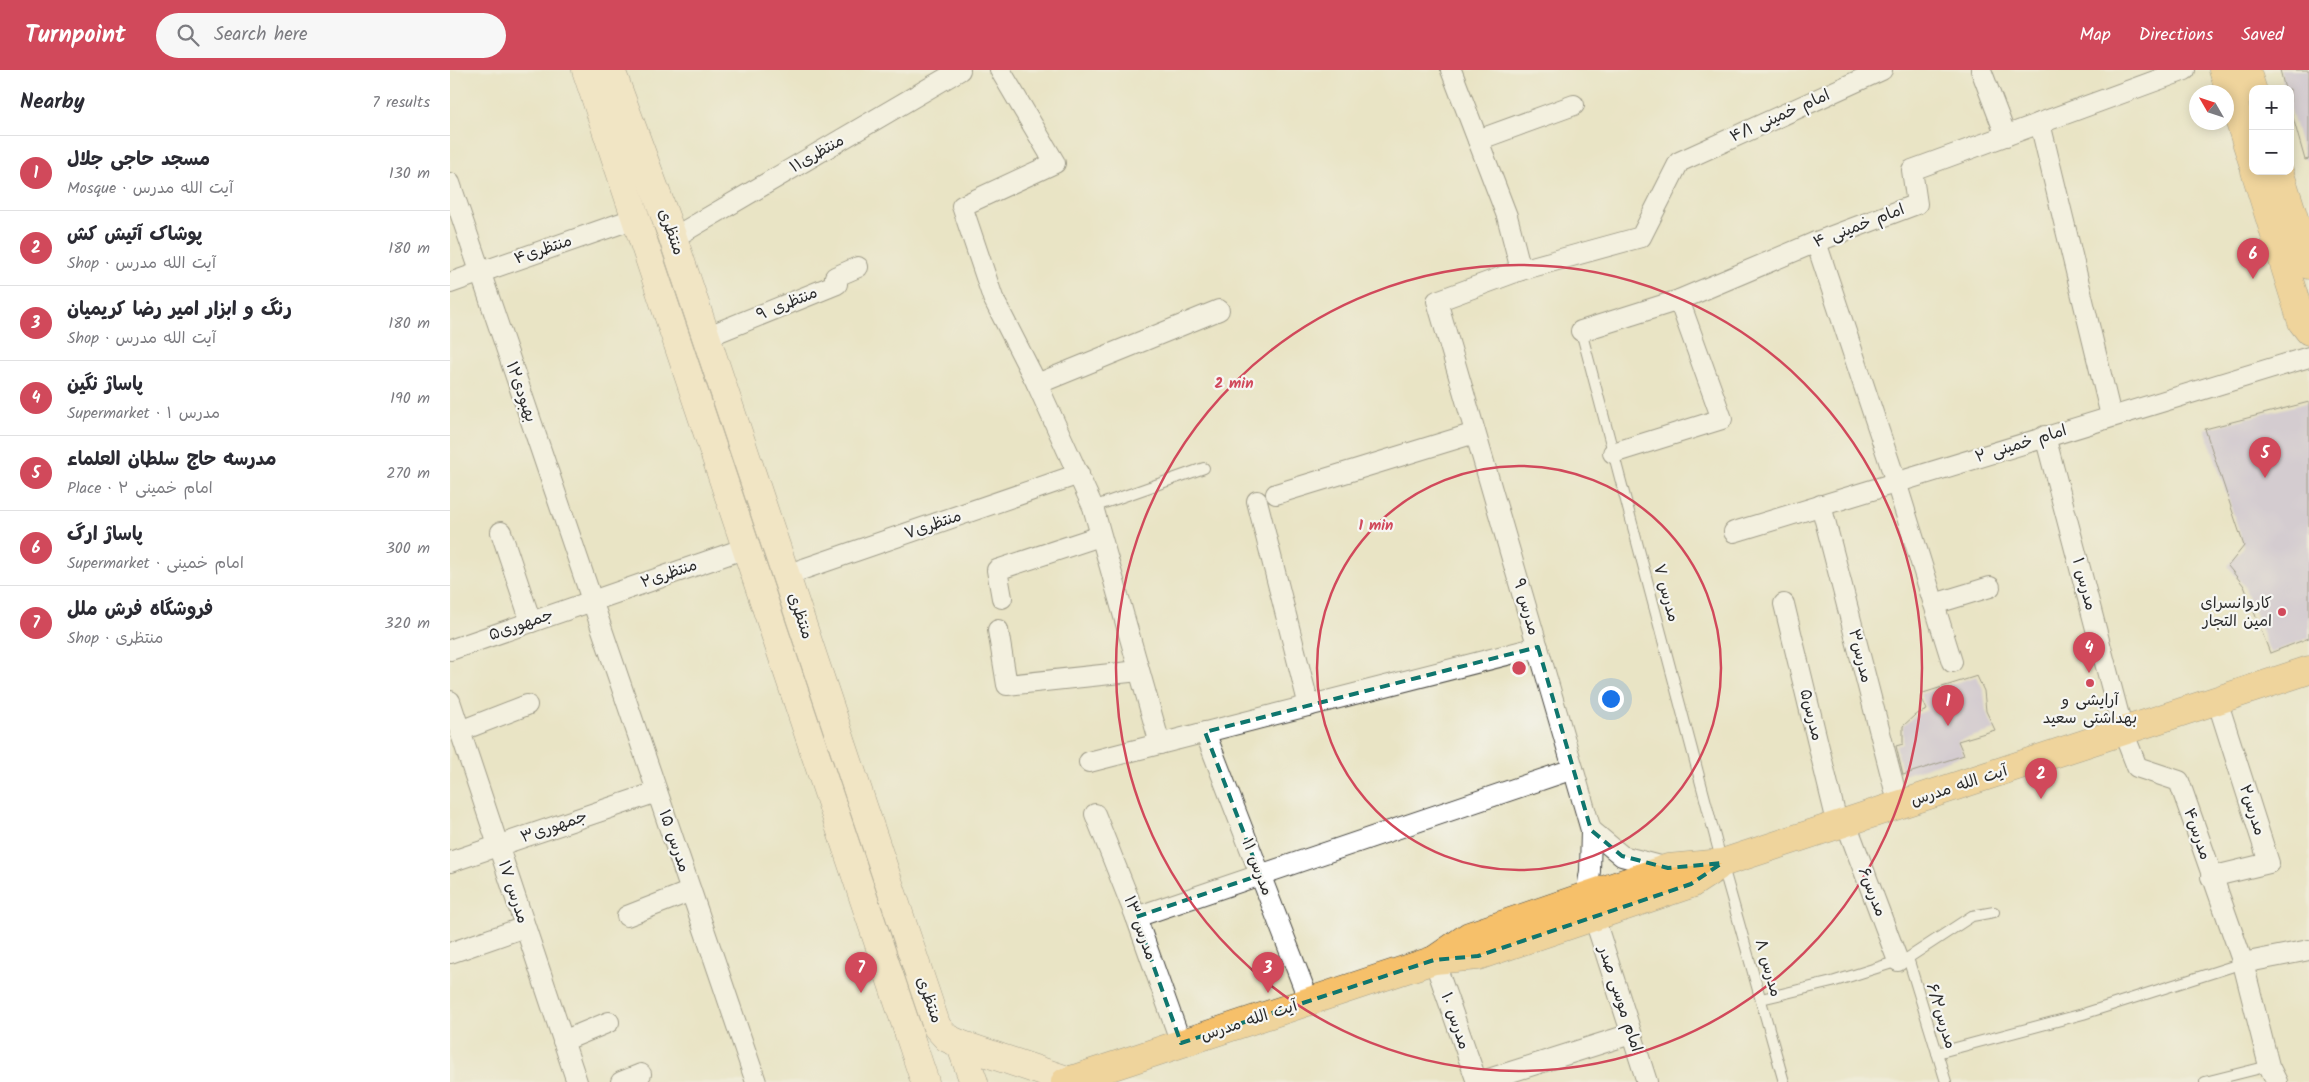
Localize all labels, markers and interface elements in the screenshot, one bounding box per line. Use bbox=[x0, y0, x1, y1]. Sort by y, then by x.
search box bbox=[156, 13, 506, 58]
text: Turnpoint bbox=[25, 16, 126, 55]
text: Search here bbox=[214, 20, 308, 50]
icon: search bbox=[174, 21, 202, 49]
text: Map bbox=[2079, 21, 2111, 50]
text: Directions bbox=[2139, 21, 2213, 50]
text: Saved bbox=[2241, 21, 2284, 50]
street label: امام خمینی ۴/۱ bbox=[1726, 83, 1834, 149]
north arrow bbox=[2189, 85, 2234, 130]
map controls bbox=[2249, 85, 2294, 175]
button: + bbox=[2249, 85, 2294, 130]
text: Nearby bbox=[20, 86, 85, 119]
text: 7 results bbox=[372, 90, 430, 115]
street label: منتظری۱۱ bbox=[785, 128, 849, 180]
button: − bbox=[2249, 130, 2294, 175]
text: مسجد حاجی جلال bbox=[67, 145, 210, 175]
text: 1 bbox=[34, 161, 38, 186]
text: 130 m bbox=[389, 161, 430, 186]
text: Mosque · آیت الله مدرس bbox=[67, 176, 233, 201]
street label: امام خمینی ۴ bbox=[1810, 197, 1908, 255]
street label: منتظری bbox=[651, 205, 691, 259]
text: پوشاک آتیش کش bbox=[67, 220, 202, 250]
street label: منتظری۴ bbox=[511, 228, 575, 272]
text: 2 bbox=[31, 236, 41, 261]
text: 180 m bbox=[388, 236, 430, 261]
pin: 6 bbox=[2237, 238, 2269, 279]
text: Shop · آیت الله مدرس bbox=[67, 251, 216, 276]
street label: منتظری ۹ bbox=[753, 280, 821, 328]
text: رنگ و ابزار امیر رضا کریمیان bbox=[67, 295, 292, 325]
text: 3 bbox=[32, 311, 40, 336]
text: 180 m bbox=[388, 311, 430, 336]
text: Shop · آیت الله مدرس bbox=[67, 326, 216, 351]
street label: بهبودی۱۲ bbox=[499, 358, 543, 426]
text: پاساژ نگین bbox=[67, 370, 143, 400]
text: 2 min bbox=[1214, 372, 1254, 396]
text: 4 bbox=[32, 386, 40, 411]
text: 190 m bbox=[390, 386, 430, 411]
text: Supermarket · مدرس ۱ bbox=[67, 401, 220, 426]
street label: امام خمینی ۲ bbox=[1972, 418, 2070, 470]
pin: 5 bbox=[2249, 437, 2281, 478]
text: مدرسه حاج سلطان العلماء bbox=[67, 445, 276, 475]
text: 5 bbox=[32, 461, 40, 486]
text: 270 m bbox=[386, 461, 430, 486]
text: Place · امام خمینی ۲ bbox=[67, 476, 213, 501]
street label: منتظری۷ bbox=[901, 504, 965, 546]
text: 1 min bbox=[1359, 514, 1393, 538]
text: پاساژ ارگ bbox=[67, 520, 143, 550]
text: 6 bbox=[32, 536, 40, 561]
text: 300 m bbox=[386, 536, 430, 561]
text: Supermarket · امام خمینی bbox=[67, 551, 244, 576]
street label: منتظری۲ bbox=[637, 553, 701, 595]
street label: مدرس ۱ bbox=[2065, 555, 2103, 613]
street label: مدرس ۷ bbox=[1646, 561, 1686, 625]
street label: مدرس ۹ bbox=[1506, 576, 1546, 638]
street label: منتظری bbox=[780, 589, 820, 643]
place label: کاروانسرای امین التجار bbox=[2201, 591, 2272, 634]
text: فروشگاه فرش ملل bbox=[67, 595, 213, 625]
street label: جمهوری۵ bbox=[485, 602, 557, 648]
marker: کاروانسرای امین التجار bbox=[2276, 606, 2288, 618]
text: 7 bbox=[32, 611, 40, 636]
text: 320 m bbox=[384, 611, 430, 636]
text: Shop · منتظری bbox=[67, 626, 163, 651]
street label: مدرس۳ bbox=[1841, 626, 1879, 686]
pin: 4 bbox=[2073, 632, 2105, 673]
centre of rings bbox=[1510, 659, 1528, 677]
marker: آرایشی و بهداشتی سعید bbox=[2084, 677, 2096, 689]
pin: 1 bbox=[1932, 685, 1964, 726]
your location bbox=[1598, 686, 1624, 712]
street label: مدرس۵ bbox=[1793, 686, 1829, 744]
place label: آرایشی و بهداشتی سعید bbox=[2043, 688, 2137, 731]
street label: آیت الله مدرس bbox=[1907, 758, 2012, 813]
pin: 2 bbox=[2025, 758, 2057, 799]
street label: مدرس۲ bbox=[2232, 781, 2272, 839]
street label: جمهوری۳ bbox=[517, 804, 591, 850]
street label: مدرس۴ bbox=[2176, 805, 2218, 863]
street label: مدرس ۱۵ bbox=[652, 806, 696, 876]
street label: مدرس ۱۱ bbox=[1235, 835, 1279, 899]
street label: مدرس ۱۷ bbox=[491, 857, 535, 927]
street label: مدرس۶ bbox=[1851, 864, 1893, 920]
street label: مدرس ۱۳ bbox=[1117, 892, 1163, 964]
street label: مدرس ۸ bbox=[1748, 936, 1788, 1000]
street label: امام موسی صدر bbox=[1590, 941, 1649, 1055]
pin: 7 bbox=[845, 952, 877, 993]
pin: 3 bbox=[1252, 952, 1284, 993]
street label: منتظری bbox=[909, 973, 949, 1027]
street label: مدرس۶/۲ bbox=[1919, 980, 1963, 1052]
street label: مدرس ۱۰ bbox=[1434, 989, 1476, 1053]
street label: آیت الله مدرس bbox=[1197, 993, 1302, 1048]

